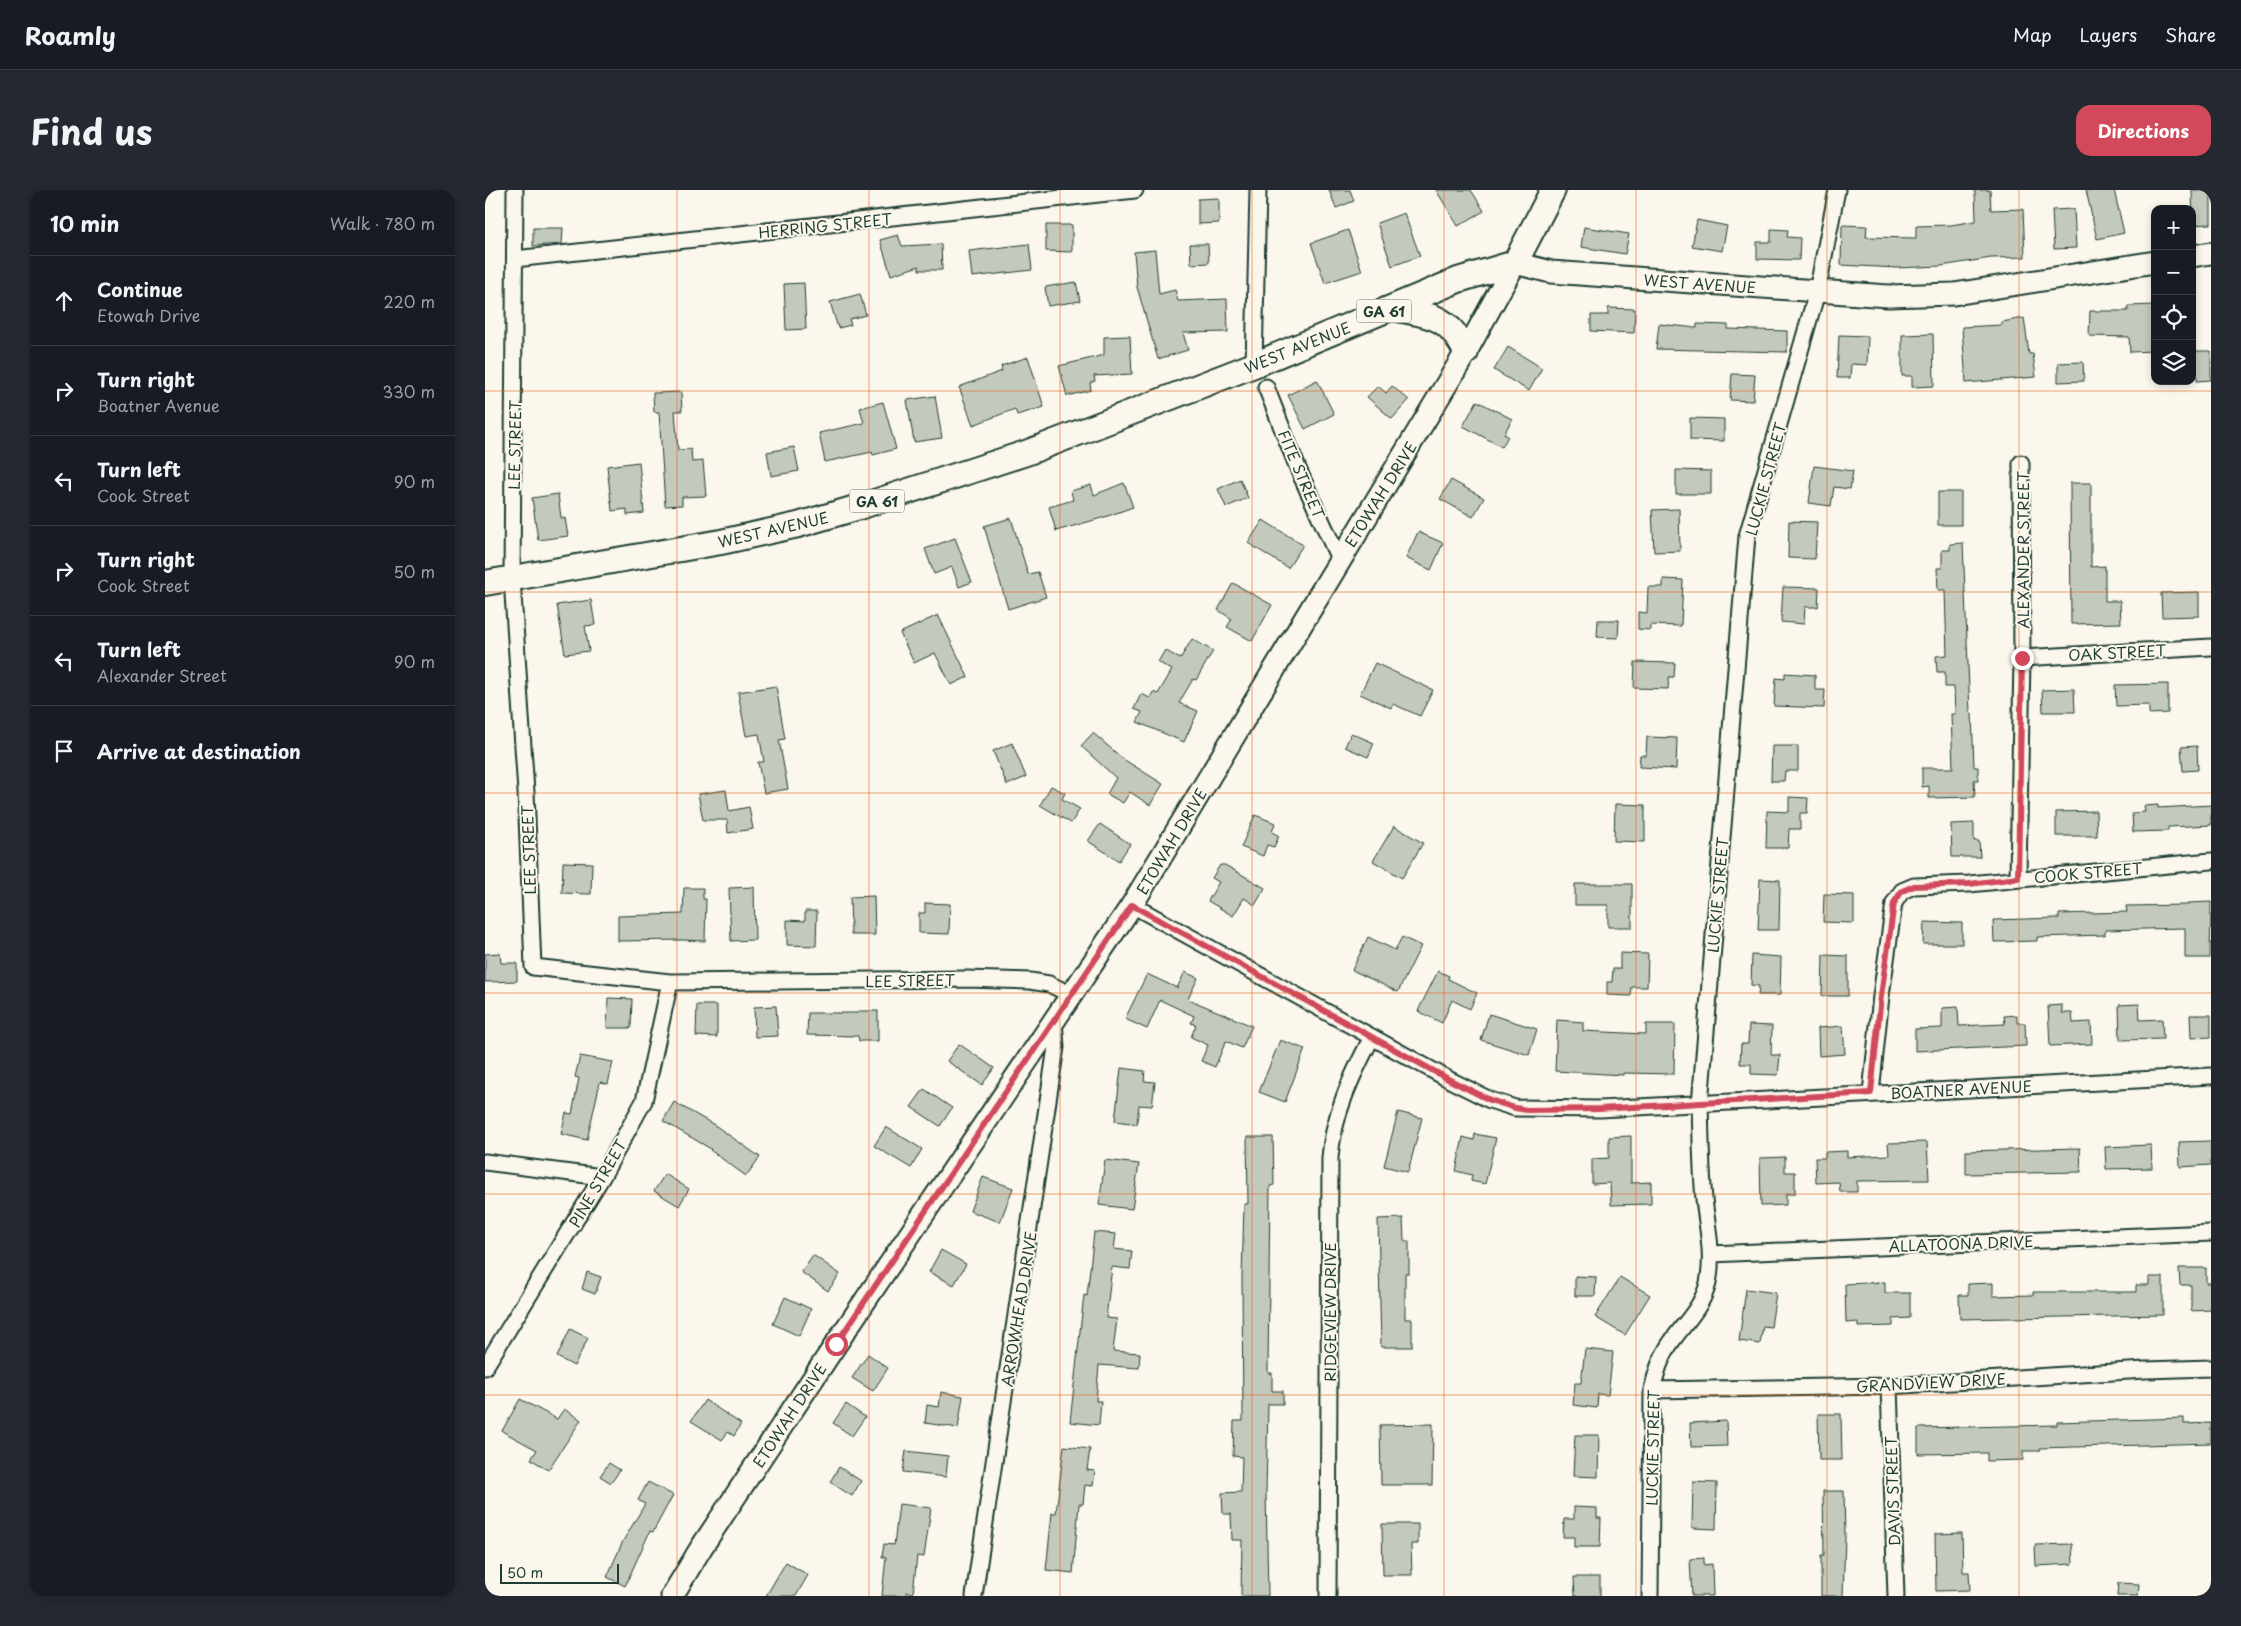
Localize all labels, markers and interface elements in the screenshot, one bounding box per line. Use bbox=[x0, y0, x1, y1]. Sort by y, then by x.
text: Roamly bbox=[25, 17, 116, 53]
text: Map bbox=[2013, 21, 2052, 48]
text: Layers bbox=[2080, 21, 2137, 48]
text: Share bbox=[2165, 21, 2216, 48]
text: Find us bbox=[30, 104, 152, 157]
button: Directions bbox=[2076, 105, 2211, 156]
map controls bbox=[2151, 205, 2196, 385]
button: + bbox=[2151, 205, 2196, 250]
street label: HERRING STREET bbox=[757, 206, 894, 243]
text: 10 min bbox=[50, 207, 120, 239]
text: Walk · 780 m bbox=[330, 211, 435, 235]
button: − bbox=[2151, 250, 2196, 295]
street label: WEST AVENUE bbox=[1643, 268, 1757, 298]
text: Continue bbox=[97, 275, 183, 303]
icon: ahead bbox=[50, 287, 78, 315]
text: 220 m bbox=[384, 289, 435, 313]
button: locate bbox=[2151, 295, 2196, 340]
road number: GA 61 bbox=[1357, 300, 1411, 322]
text: Etowah Drive bbox=[97, 303, 200, 327]
street label: WEST AVENUE bbox=[1240, 315, 1354, 379]
button: layers bbox=[2151, 340, 2196, 385]
text: Turn right bbox=[97, 365, 195, 393]
icon: right bbox=[50, 377, 78, 405]
text: 330 m bbox=[382, 379, 435, 403]
text: Boatner Avenue bbox=[97, 393, 220, 417]
street label: LEE STREET bbox=[502, 399, 526, 490]
street label: LUCKIE STREET bbox=[1739, 419, 1791, 538]
street label: FITE STREET bbox=[1273, 426, 1331, 523]
street label: ETOWAH DRIVE bbox=[1338, 437, 1422, 551]
text: Turn left bbox=[97, 455, 181, 483]
icon: left bbox=[50, 467, 78, 495]
text: 90 m bbox=[394, 469, 435, 493]
street label: ALEXANDER STREET bbox=[2011, 471, 2034, 629]
text: Cook Street bbox=[97, 483, 190, 507]
road number: GA 61 bbox=[849, 490, 905, 512]
street label: WEST AVENUE bbox=[716, 505, 830, 553]
text: Turn right bbox=[97, 545, 195, 573]
icon: right bbox=[50, 557, 78, 585]
text: 50 m bbox=[394, 559, 435, 583]
text: Cook Street bbox=[97, 573, 190, 597]
text: Turn left bbox=[97, 635, 181, 663]
street label: OAK STREET bbox=[2067, 638, 2167, 666]
icon: left bbox=[50, 647, 78, 675]
route end bbox=[2011, 647, 2034, 670]
text: 90 m bbox=[394, 649, 435, 673]
text: Alexander Street bbox=[97, 663, 227, 687]
icon: arrive bbox=[50, 737, 78, 765]
text: Arrive at destination bbox=[97, 737, 301, 765]
street label: ETOWAH DRIVE bbox=[1130, 783, 1212, 899]
street label: LEE STREET bbox=[515, 804, 541, 895]
street label: LUCKIE STREET bbox=[1700, 835, 1734, 954]
street label: COOK STREET bbox=[2033, 856, 2144, 888]
street label: LEE STREET bbox=[865, 968, 956, 992]
street label: BOATNER AVENUE bbox=[1890, 1074, 2032, 1104]
street label: PINE STREET bbox=[563, 1134, 632, 1231]
street label: ALLATOONA DRIVE bbox=[1888, 1229, 2034, 1257]
street label: ARROWHEAD DRIVE bbox=[994, 1230, 1042, 1388]
street label: RIDGEVIEW DRIVE bbox=[1318, 1242, 1341, 1382]
route start bbox=[825, 1333, 848, 1356]
street label: ETOWAH DRIVE bbox=[747, 1358, 831, 1472]
street label: GRANDVIEW DRIVE bbox=[1856, 1367, 2006, 1397]
street label: LUCKIE STREET bbox=[1639, 1389, 1665, 1506]
street label: DAVIS STREET bbox=[1879, 1435, 1905, 1546]
scale bar bbox=[500, 1561, 619, 1584]
text: 50 m bbox=[507, 1562, 543, 1583]

